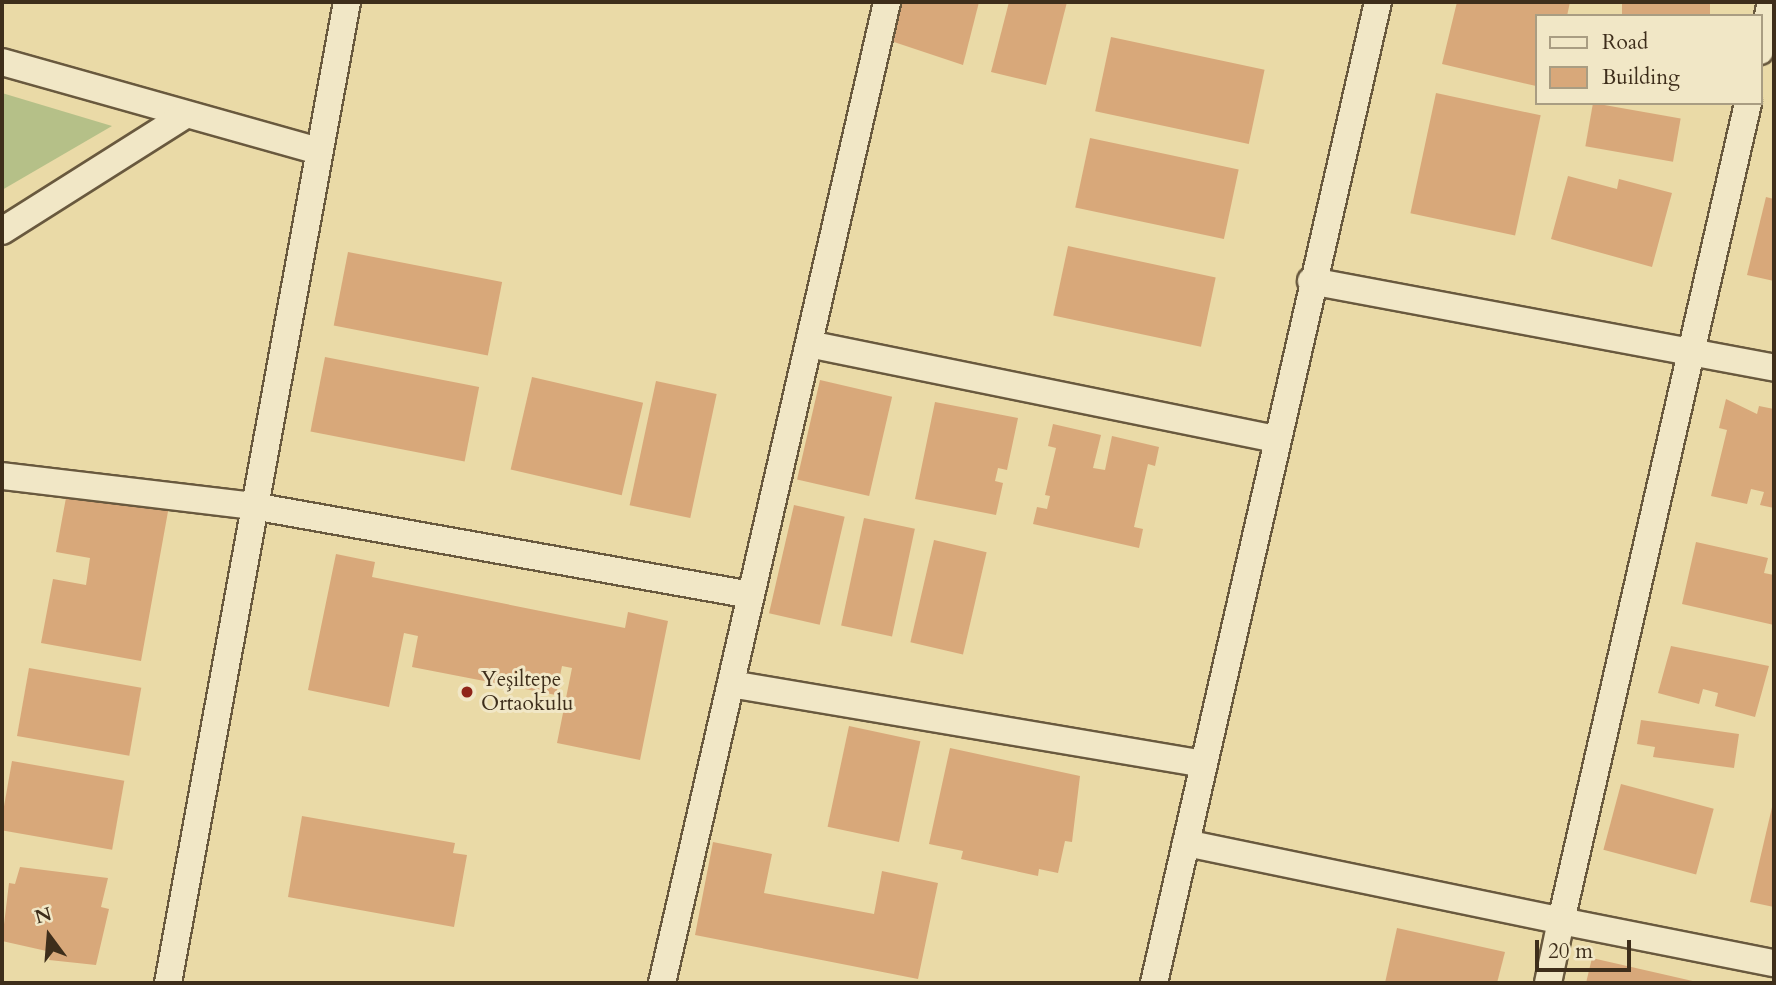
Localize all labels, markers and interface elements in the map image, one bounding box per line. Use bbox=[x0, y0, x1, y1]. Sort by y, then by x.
legend bbox=[1534, 14, 1762, 105]
text: Road bbox=[1602, 28, 1648, 57]
text: Building bbox=[1602, 63, 1680, 92]
place label: Yeşiltepe Ortaokulu bbox=[481, 667, 574, 717]
marker: Yeşiltepe Ortaokulu bbox=[459, 684, 475, 700]
north arrow bbox=[14, 901, 84, 971]
text: N bbox=[32, 901, 55, 931]
scale bar bbox=[1538, 926, 1634, 970]
text: 20 m bbox=[1548, 937, 1593, 966]

